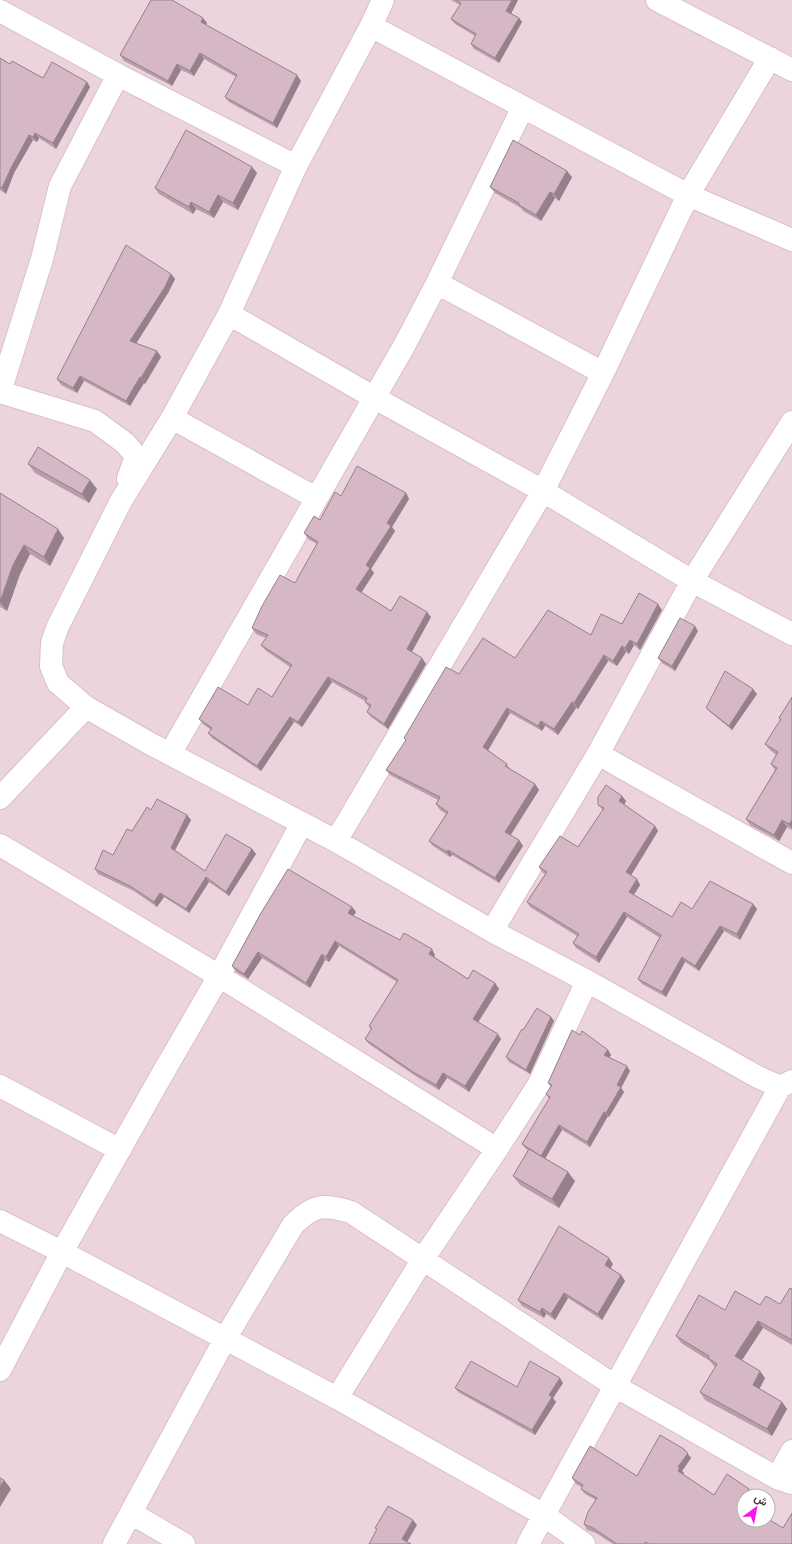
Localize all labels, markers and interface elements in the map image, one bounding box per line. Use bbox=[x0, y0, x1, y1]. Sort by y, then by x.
north arrow bbox=[736, 1488, 776, 1528]
text: ش bbox=[752, 1491, 770, 1509]

